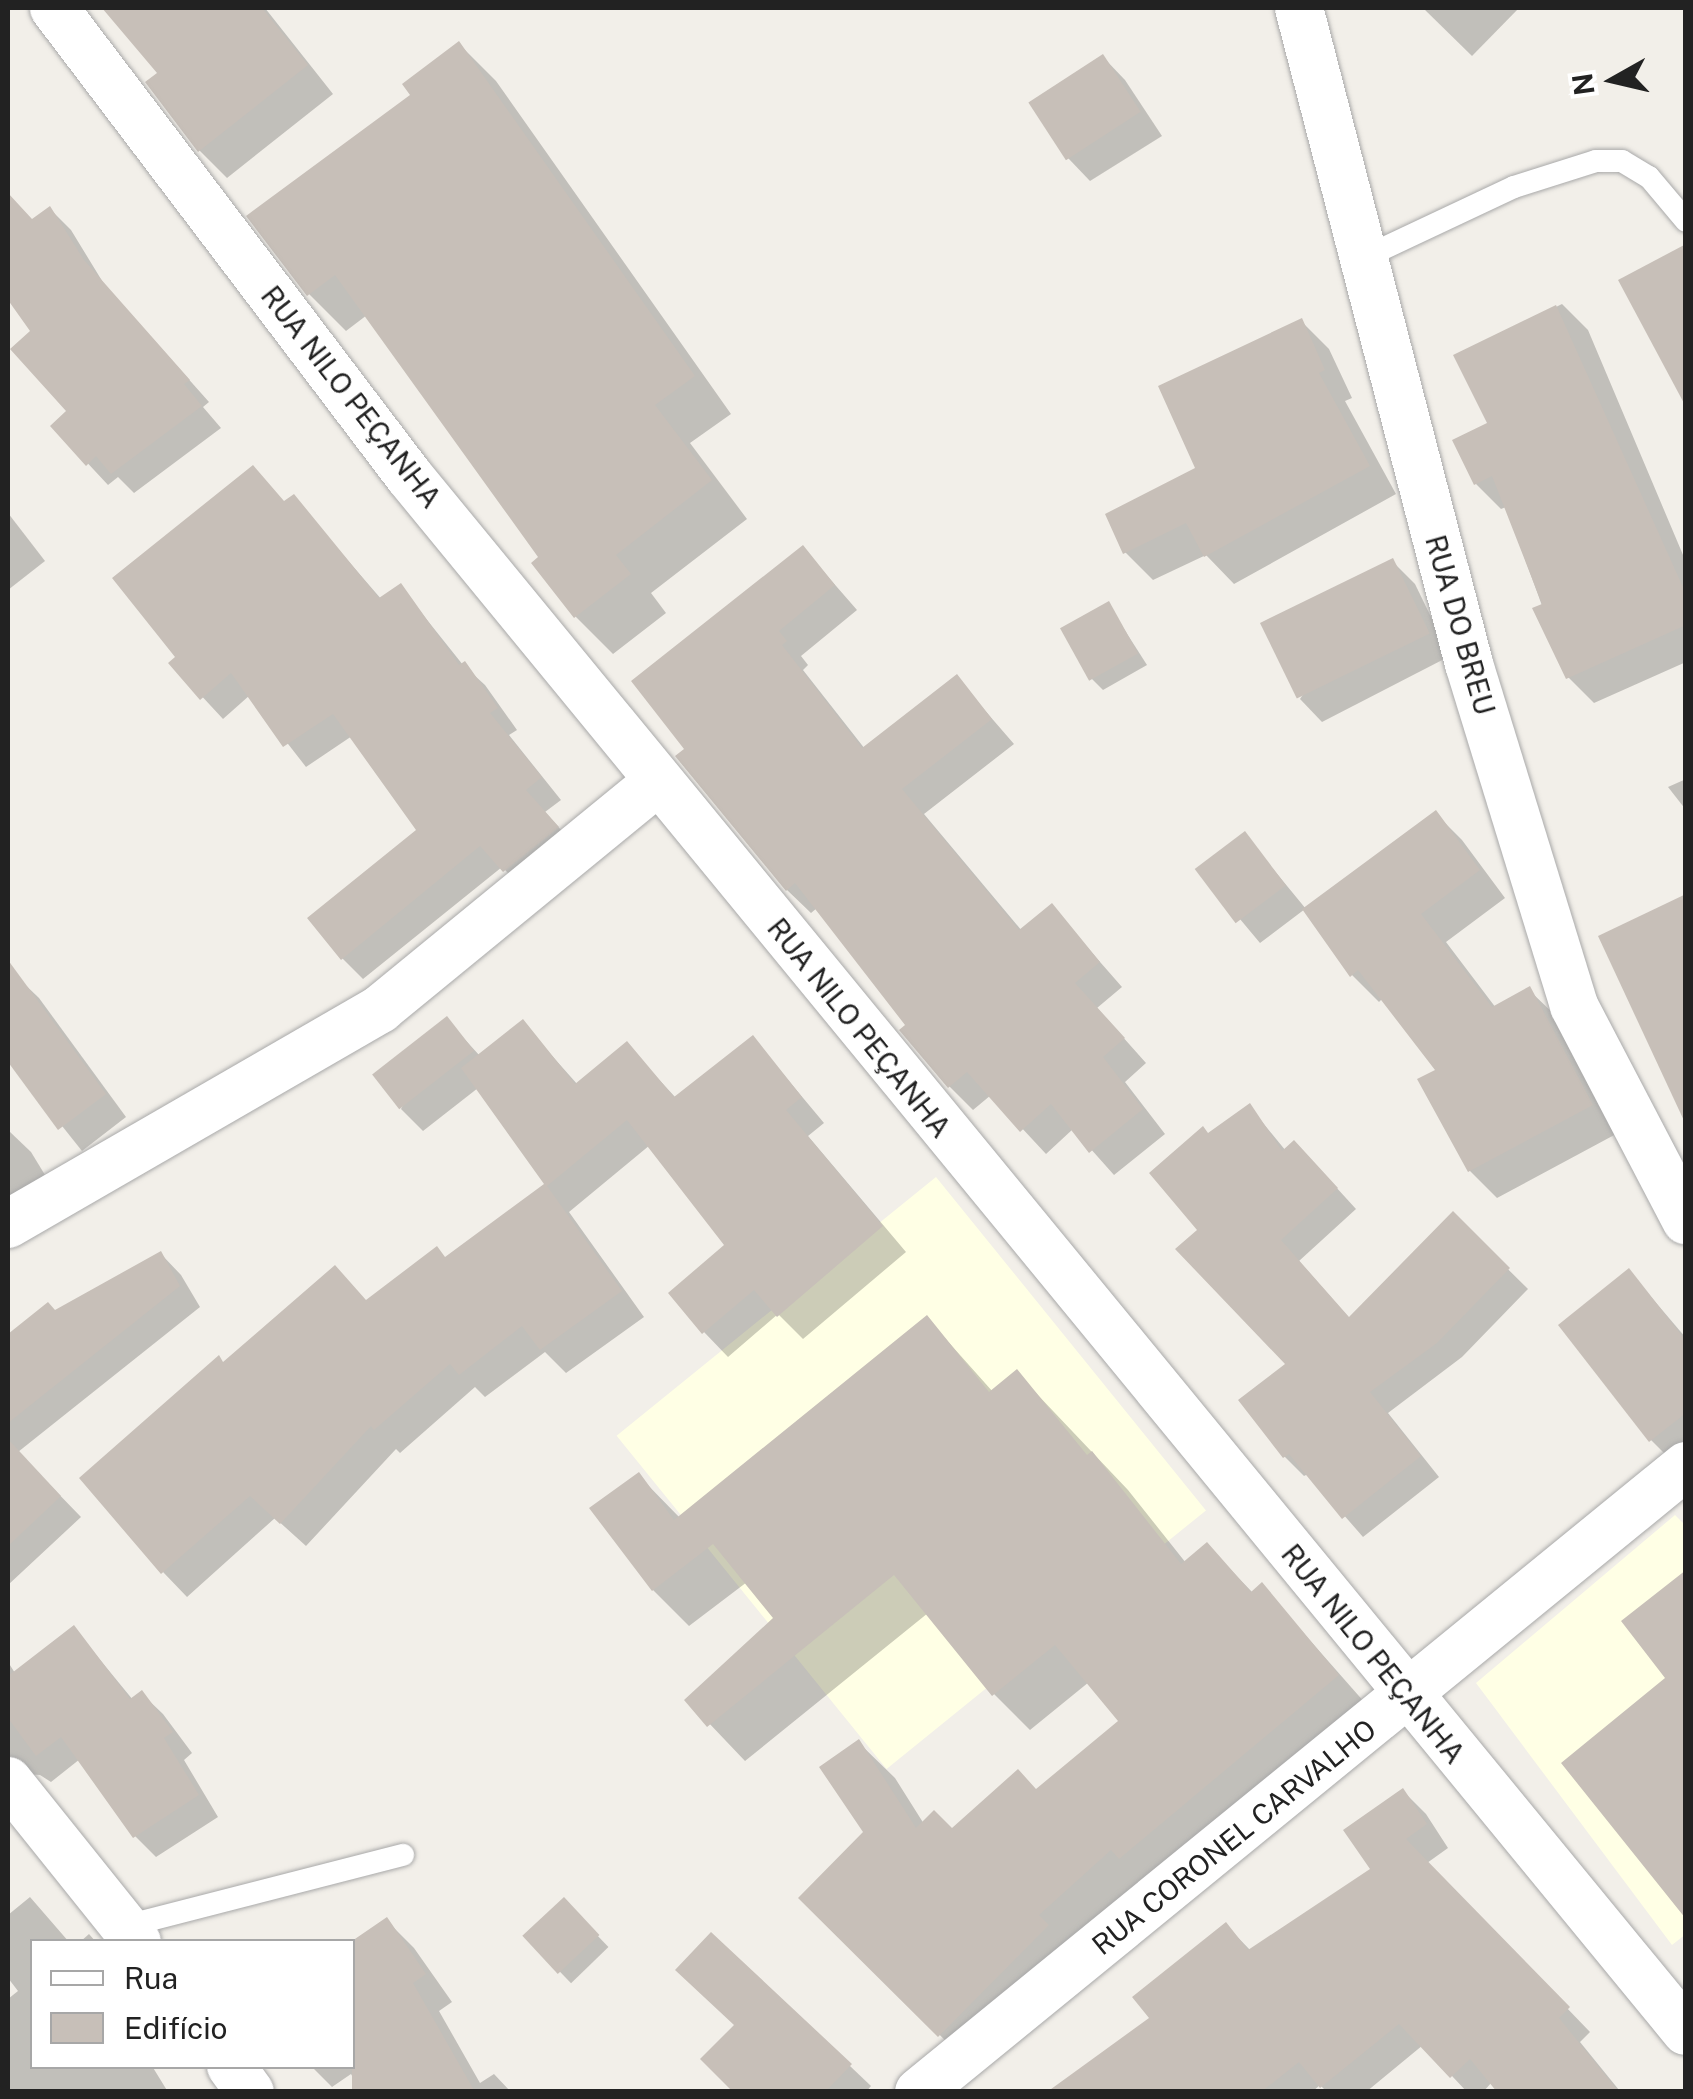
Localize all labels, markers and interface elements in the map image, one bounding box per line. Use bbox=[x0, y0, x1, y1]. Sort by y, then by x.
north arrow bbox=[1563, 30, 1663, 130]
text: N bbox=[1565, 71, 1601, 97]
street label: RUA NILO PEÇANHA bbox=[254, 279, 448, 515]
street label: RUA DO BREU bbox=[1418, 531, 1502, 719]
street label: RUA NILO PEÇANHA bbox=[760, 912, 958, 1144]
street label: RUA NILO PEÇANHA bbox=[1274, 1538, 1472, 1770]
street label: RUA CORONEL CARVALHO bbox=[1085, 1712, 1383, 1962]
legend bbox=[30, 1939, 355, 2069]
text: Rua bbox=[124, 1960, 178, 1996]
text: Edifício bbox=[124, 2010, 228, 2046]

